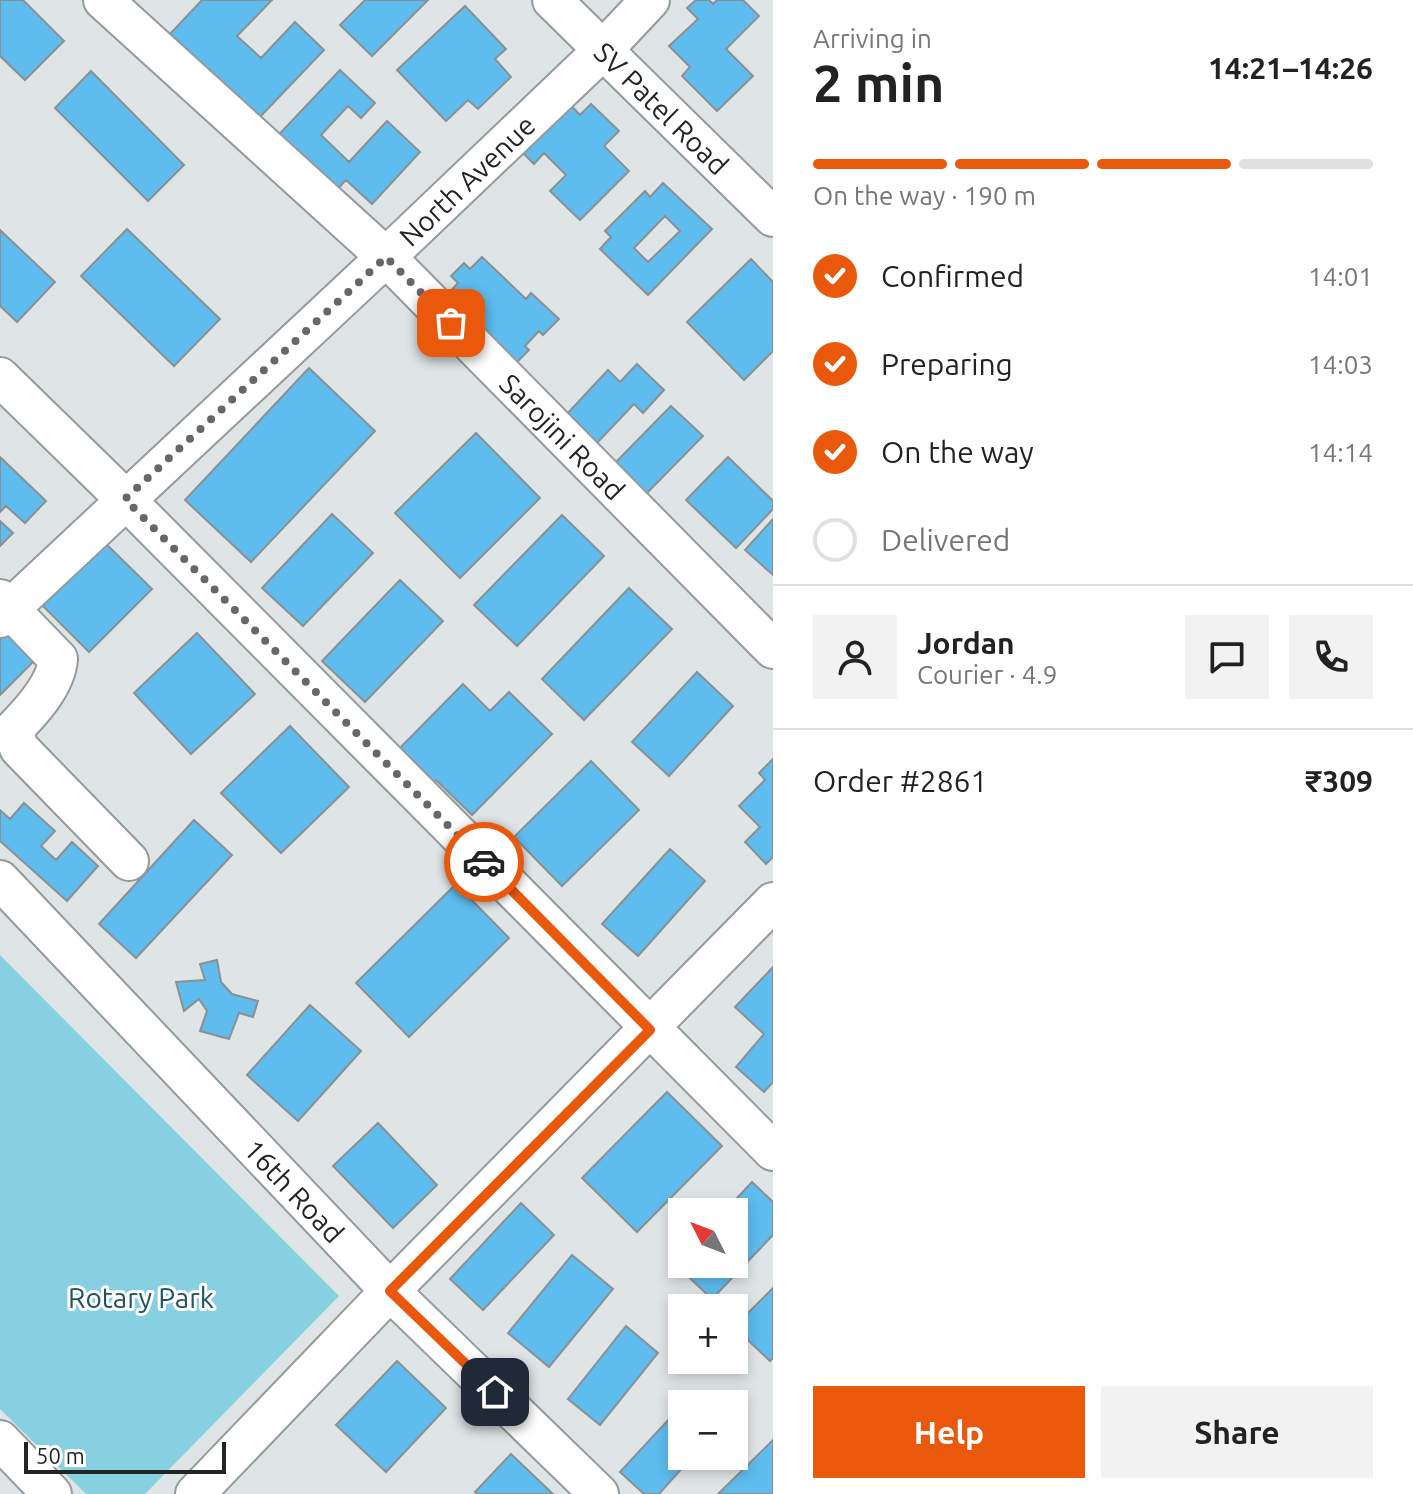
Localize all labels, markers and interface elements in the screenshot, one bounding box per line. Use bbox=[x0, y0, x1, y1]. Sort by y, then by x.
text: Arriving in bbox=[813, 24, 932, 53]
street label: SV Patel Road bbox=[589, 36, 735, 180]
text: 14:21–14:26 bbox=[1208, 51, 1373, 85]
text: 2 min bbox=[813, 54, 944, 112]
street label: North Avenue bbox=[393, 108, 541, 252]
text: On the way · 190 m bbox=[813, 181, 1036, 210]
icon: check bbox=[813, 254, 857, 298]
text: Confirmed bbox=[881, 259, 1024, 293]
text: 14:01 bbox=[1308, 262, 1373, 291]
pin bbox=[417, 289, 485, 357]
icon: bag bbox=[429, 301, 473, 345]
icon: check bbox=[813, 342, 857, 386]
text: Preparing bbox=[881, 347, 1013, 381]
text: 14:03 bbox=[1308, 350, 1373, 379]
street label: Sarojini Road bbox=[494, 367, 631, 505]
icon: check bbox=[813, 430, 857, 474]
text: On the way bbox=[881, 435, 1034, 469]
text: 14:14 bbox=[1308, 438, 1373, 467]
text: Delivered bbox=[881, 523, 1010, 557]
button: person bbox=[813, 615, 897, 699]
button: chat bbox=[1185, 615, 1269, 699]
button: phone bbox=[1289, 615, 1373, 699]
text: Jordan bbox=[917, 626, 1015, 660]
text: Courier · 4.9 bbox=[917, 660, 1057, 689]
text: Order #2861 bbox=[813, 764, 987, 798]
text: ₹309 bbox=[1305, 764, 1373, 798]
courier bbox=[444, 822, 524, 902]
icon: car bbox=[462, 840, 506, 884]
street label: 16th Road bbox=[239, 1133, 350, 1248]
north arrow bbox=[668, 1198, 748, 1278]
map controls bbox=[668, 1198, 748, 1470]
park label: Rotary Park bbox=[68, 1282, 214, 1313]
button: + bbox=[668, 1294, 748, 1374]
pin bbox=[461, 1358, 529, 1426]
icon: home bbox=[473, 1370, 517, 1414]
button: Help bbox=[813, 1386, 1085, 1478]
button: Share bbox=[1101, 1386, 1373, 1478]
button: − bbox=[668, 1390, 748, 1470]
scale bar bbox=[24, 1438, 226, 1474]
text: 50 m bbox=[36, 1443, 85, 1468]

